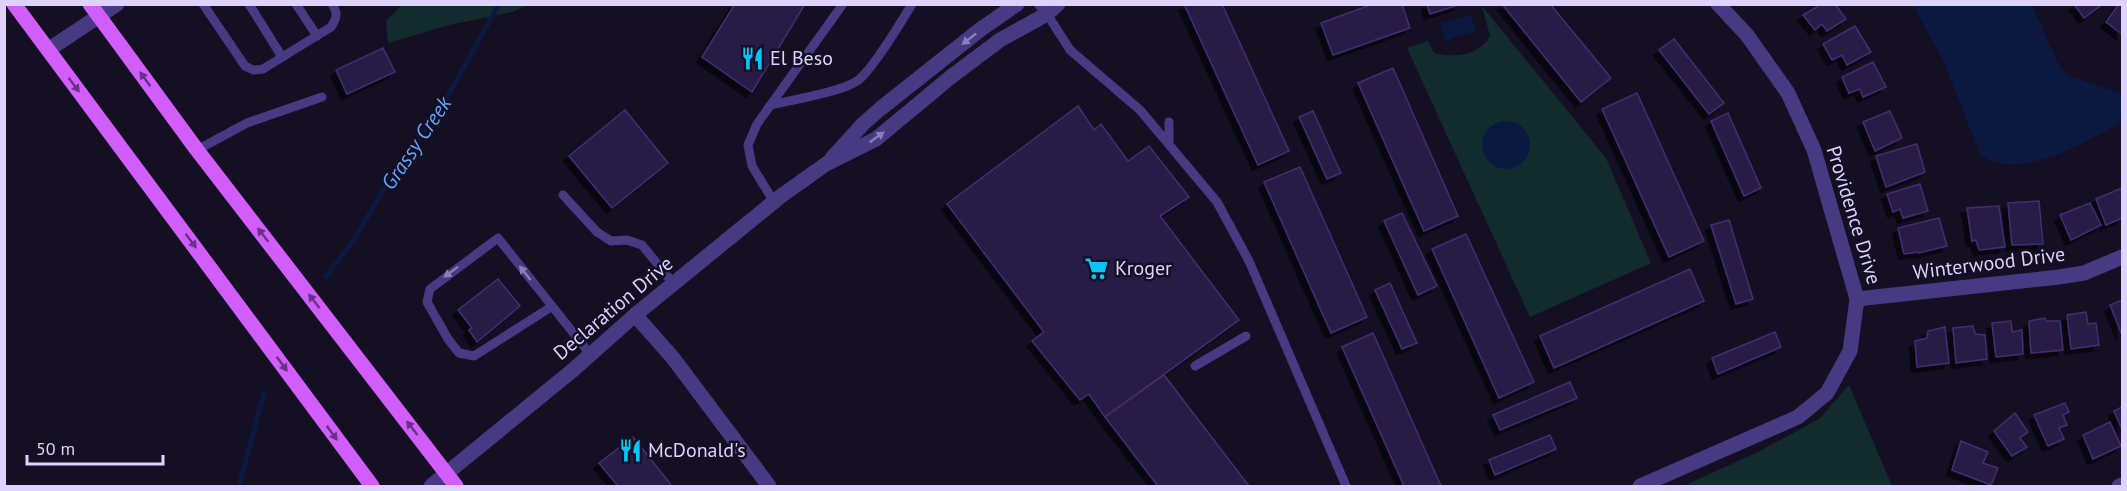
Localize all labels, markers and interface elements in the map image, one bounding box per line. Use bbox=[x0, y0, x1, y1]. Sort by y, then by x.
one-way arrow bbox=[962, 32, 977, 44]
restaurant icon: El Beso bbox=[739, 45, 765, 71]
place label: El Beso bbox=[770, 45, 833, 71]
one-way arrow bbox=[140, 72, 152, 87]
one-way arrow bbox=[68, 77, 80, 92]
water label: Grassy Creek bbox=[375, 90, 458, 195]
one-way arrow bbox=[869, 132, 885, 143]
street label: Providence Drive bbox=[1821, 143, 1887, 287]
one-way arrow bbox=[256, 227, 269, 243]
one-way arrow bbox=[184, 233, 197, 249]
street label: Winterwood Drive bbox=[1911, 241, 2067, 285]
street label: Declaration Drive bbox=[548, 250, 678, 366]
supermarket icon: Kroger bbox=[1084, 255, 1110, 281]
place label: Kroger bbox=[1115, 255, 1172, 281]
one-way arrow bbox=[519, 265, 531, 280]
one-way arrow bbox=[443, 266, 458, 278]
one-way arrow bbox=[308, 294, 320, 310]
one-way arrow bbox=[276, 356, 288, 372]
one-way arrow bbox=[406, 421, 418, 436]
one-way arrow bbox=[326, 424, 338, 440]
scale bar bbox=[27, 428, 164, 466]
text: 50 m bbox=[36, 437, 75, 460]
restaurant icon: McDonald's bbox=[617, 437, 643, 463]
place label: McDonald's bbox=[648, 437, 746, 463]

